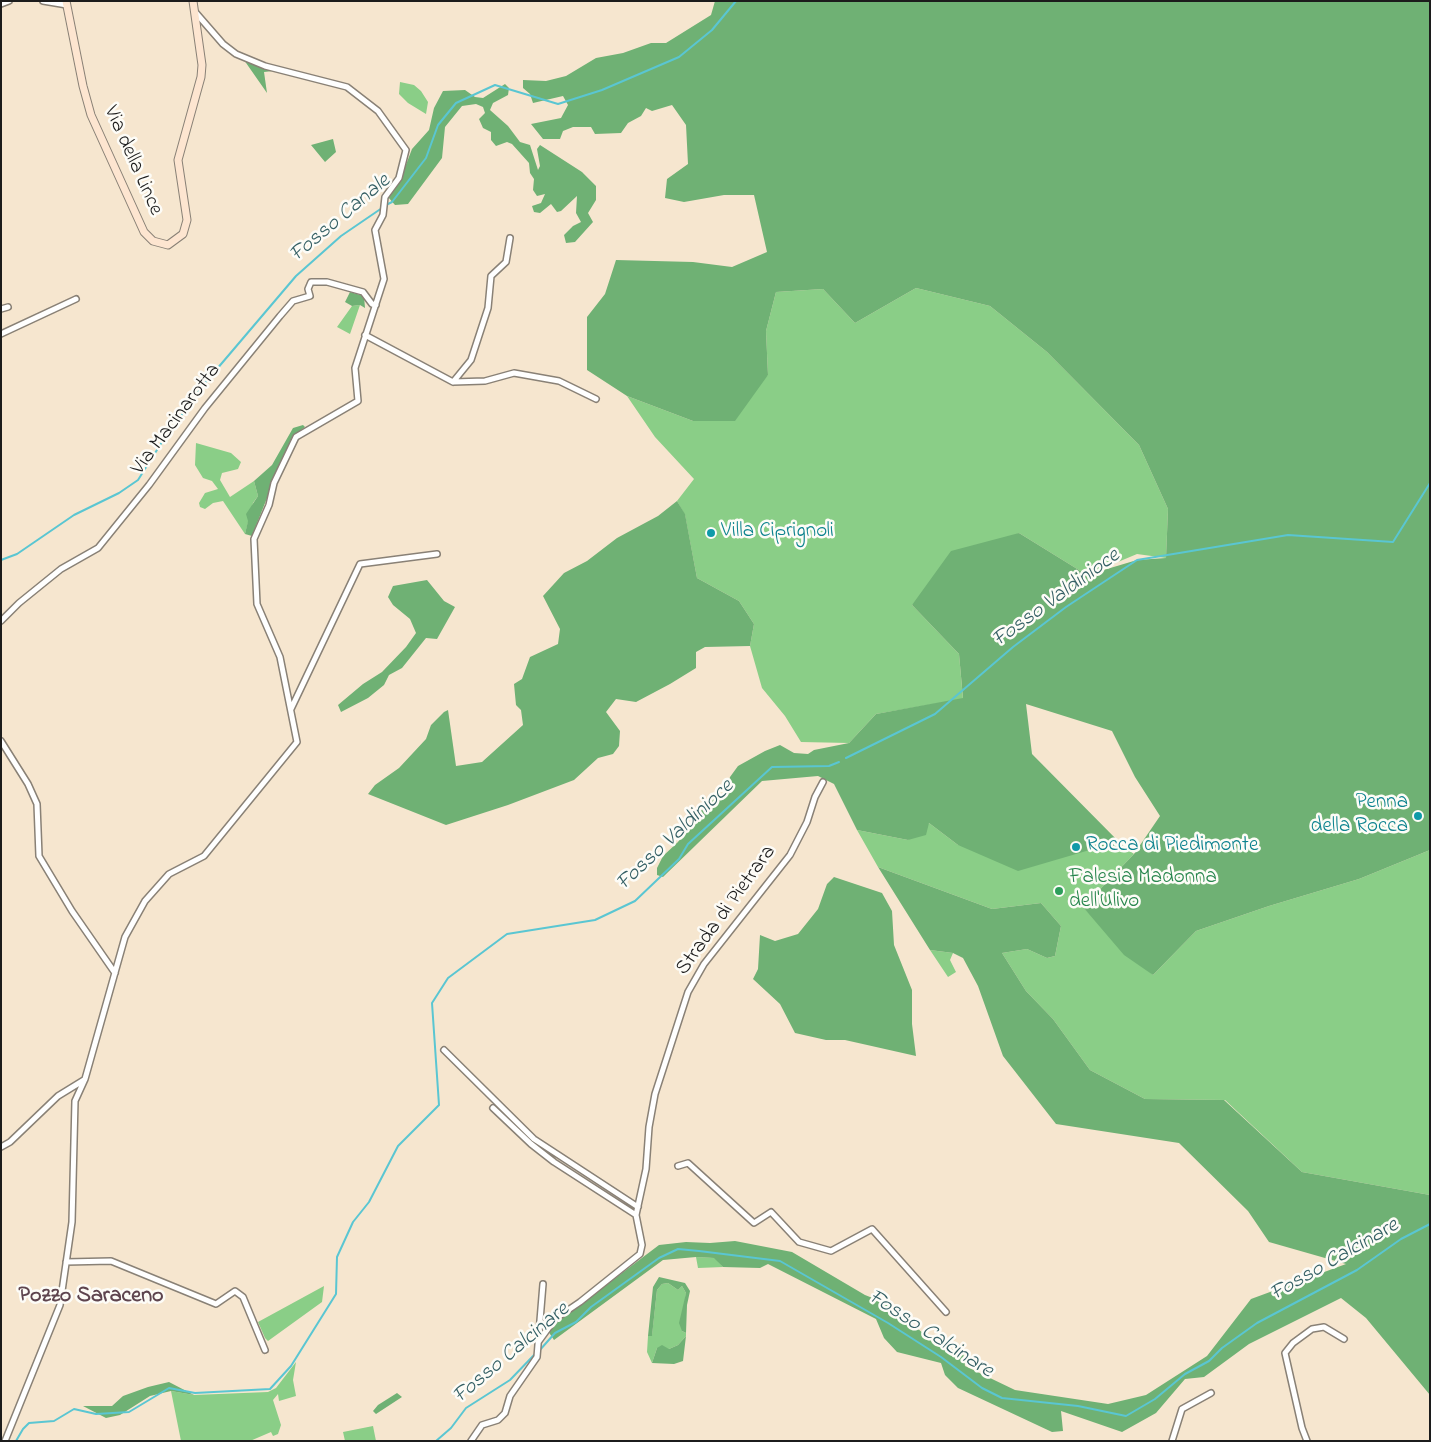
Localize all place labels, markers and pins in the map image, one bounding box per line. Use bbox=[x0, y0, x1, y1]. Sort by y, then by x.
place label: Villa Ciprignoli bbox=[721, 520, 834, 546]
marker: Villa Ciprignoli bbox=[705, 527, 717, 539]
place label: Penna della Rocca bbox=[1311, 791, 1408, 841]
marker: Penna della Rocca bbox=[1412, 810, 1424, 822]
place label: Rocca di Piedimonte bbox=[1086, 834, 1258, 860]
marker: Rocca di Piedimonte bbox=[1070, 841, 1082, 853]
place label: Falesia Madonna dell'Ulivo bbox=[1069, 866, 1217, 916]
marker: Falesia Madonna dell'Ulivo bbox=[1053, 885, 1065, 897]

